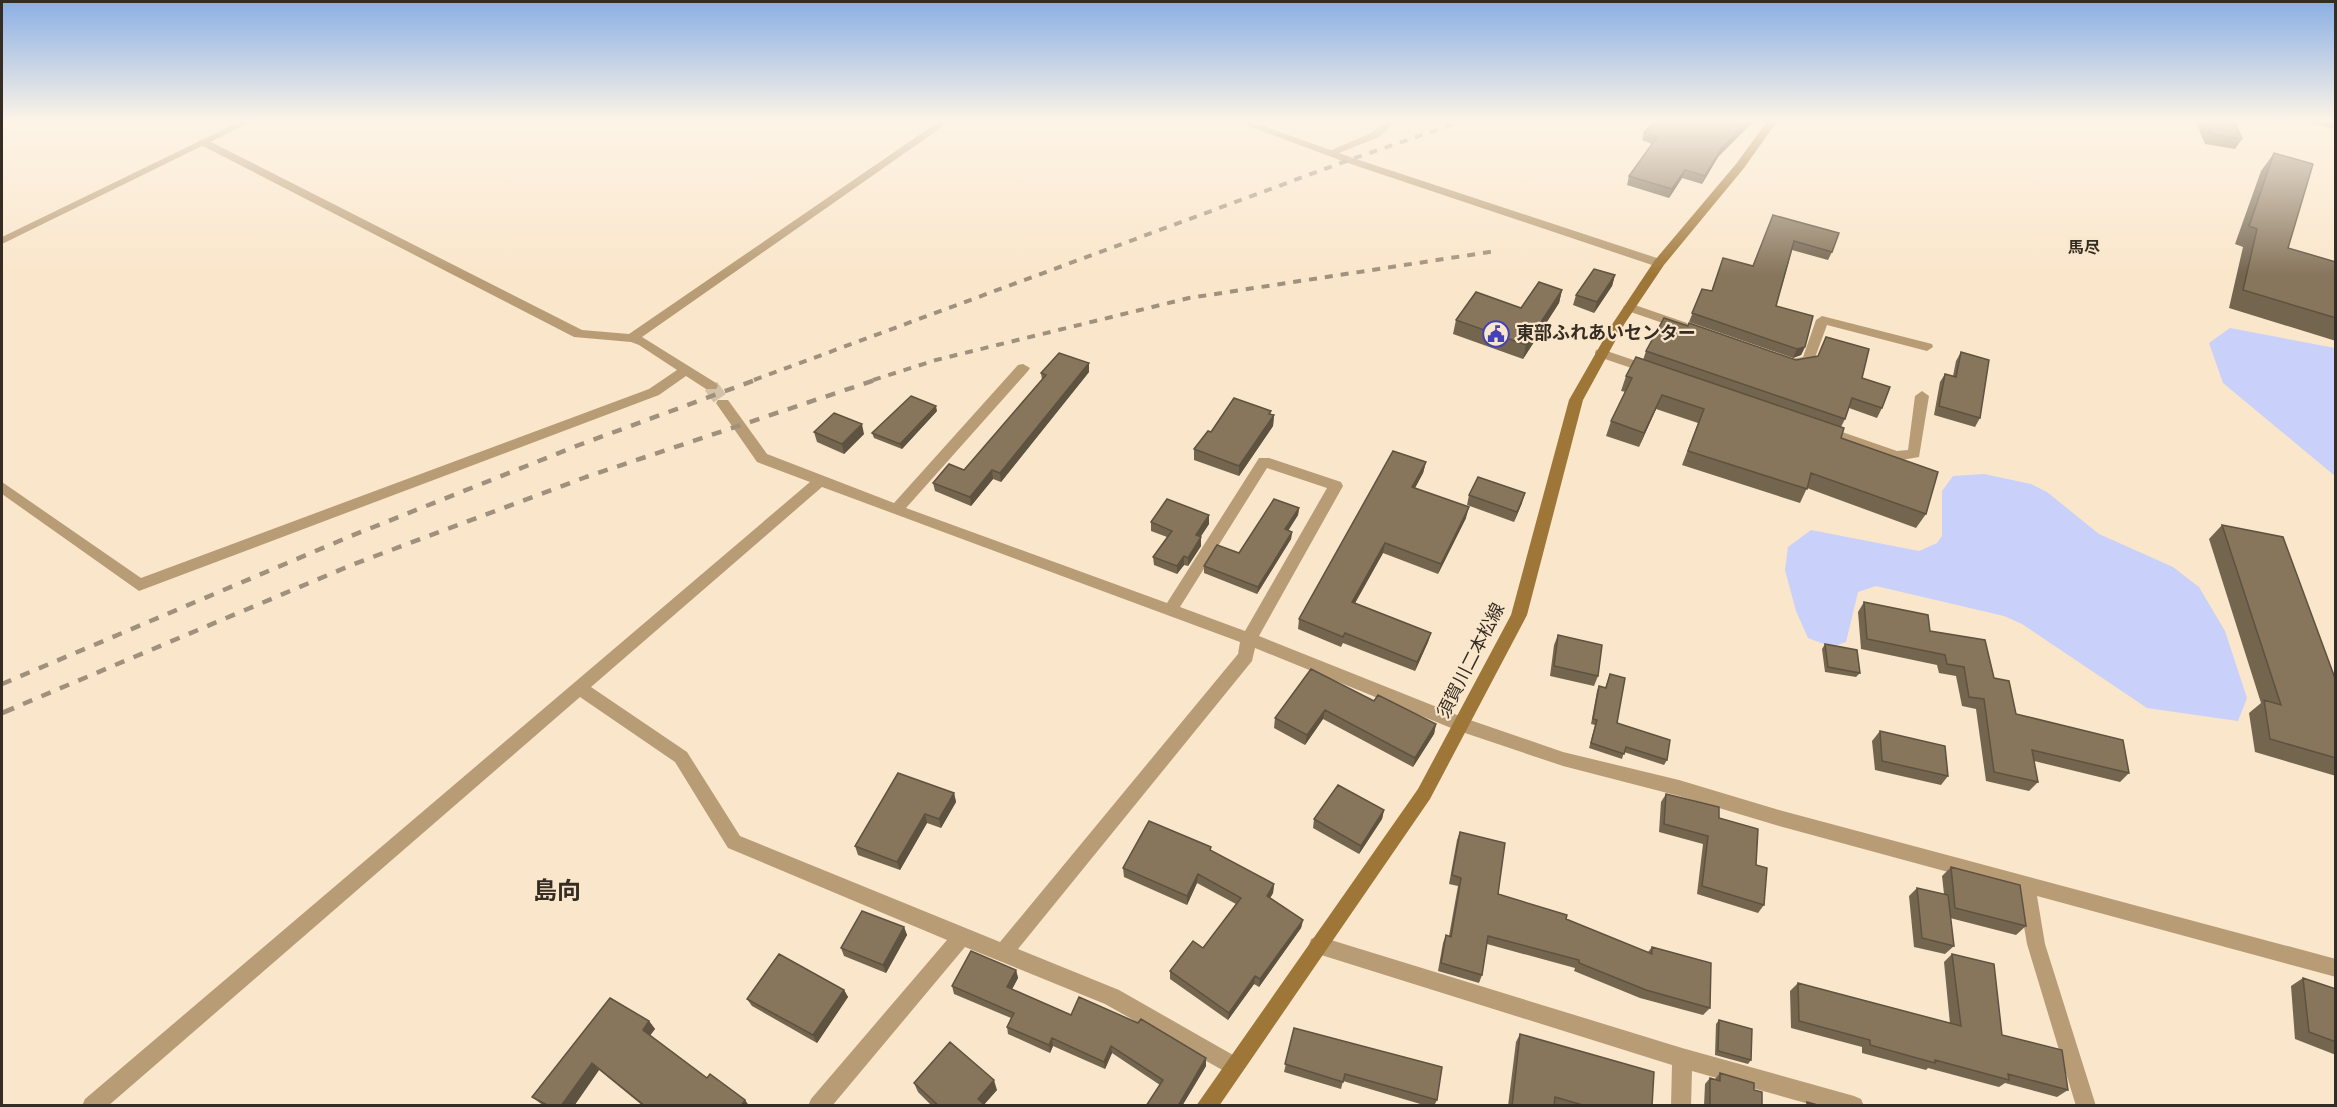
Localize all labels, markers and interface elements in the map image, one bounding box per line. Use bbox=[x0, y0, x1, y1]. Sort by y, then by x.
district label: 馬尽 bbox=[2068, 239, 2100, 259]
public building icon: 東部ふれあいセンター bbox=[1481, 319, 1511, 349]
place label: 東部ふれあいセンター bbox=[1516, 323, 1696, 346]
street label: 須賀川二本松線 bbox=[1433, 600, 1511, 722]
district label: 島向 bbox=[533, 878, 581, 908]

